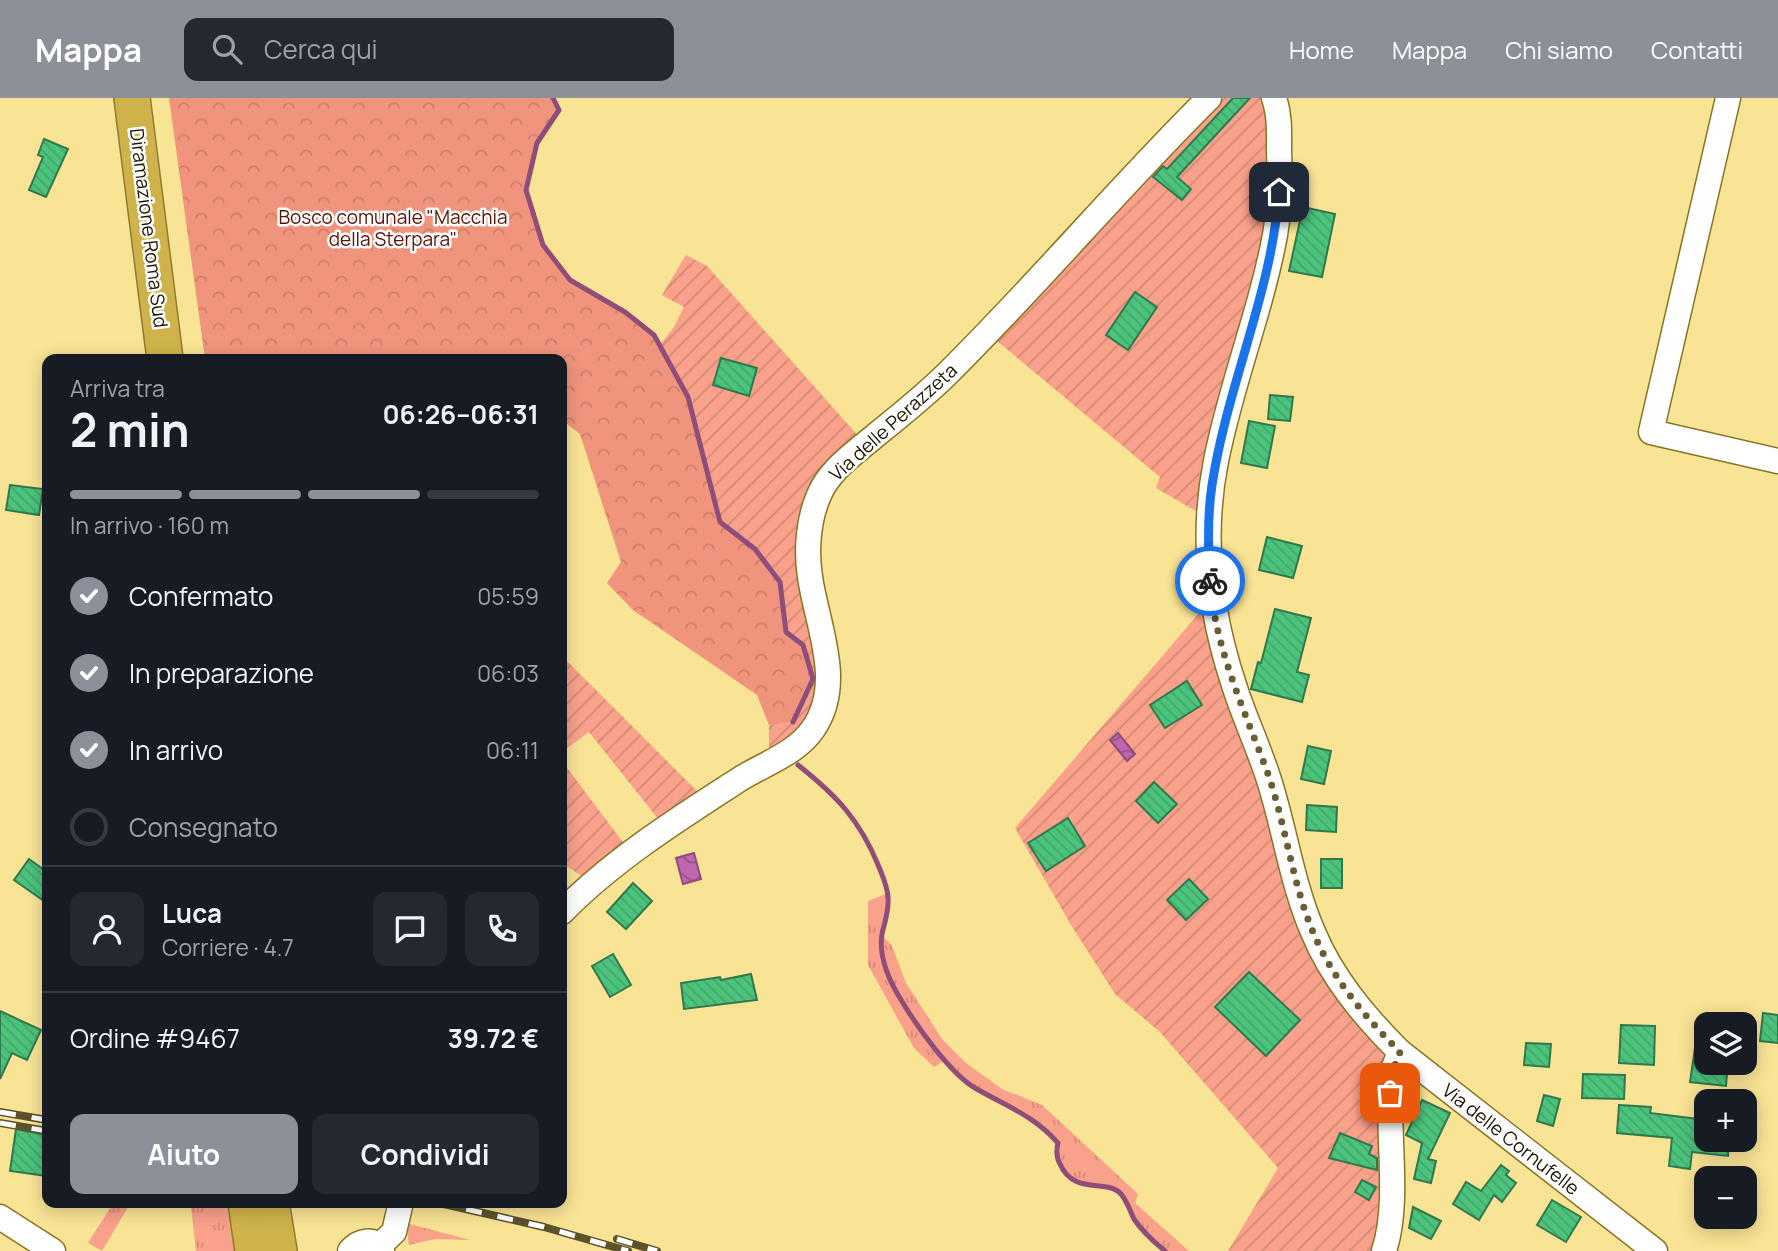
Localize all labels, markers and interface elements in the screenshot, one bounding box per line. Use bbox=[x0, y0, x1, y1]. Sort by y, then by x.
search box bbox=[184, 18, 674, 81]
text: Mappa bbox=[35, 27, 142, 72]
icon: search bbox=[208, 30, 246, 68]
text: Cerca qui bbox=[264, 31, 378, 67]
text: Home bbox=[1289, 33, 1354, 66]
text: Mappa bbox=[1392, 33, 1467, 66]
text: Chi siamo bbox=[1505, 33, 1613, 66]
text: Contatti bbox=[1651, 33, 1743, 66]
street label: Diramazione Roma Sud bbox=[124, 127, 174, 329]
pin bbox=[1249, 162, 1309, 222]
icon: home bbox=[1260, 173, 1298, 211]
park label: Bosco comunale "Macchia della Sterpara" bbox=[278, 204, 508, 252]
street label: Via delle Perazzeta bbox=[823, 357, 963, 487]
text: Arriva tra bbox=[70, 372, 165, 404]
text: 06:26–06:31 bbox=[382, 396, 539, 432]
text: 2 min bbox=[70, 398, 190, 461]
text: In arrivo · 160 m bbox=[70, 509, 229, 541]
courier bbox=[1175, 546, 1245, 616]
icon: bike bbox=[1191, 562, 1229, 600]
icon: check bbox=[70, 577, 108, 615]
text: Confermato bbox=[129, 578, 273, 614]
text: 05:59 bbox=[477, 580, 539, 612]
icon: check bbox=[70, 654, 108, 692]
text: In preparazione bbox=[129, 655, 314, 691]
text: 06:03 bbox=[477, 657, 539, 689]
icon: check bbox=[70, 731, 108, 769]
text: In arrivo bbox=[129, 732, 223, 768]
text: 06:11 bbox=[486, 734, 539, 766]
text: Consegnato bbox=[129, 809, 278, 845]
button: person bbox=[70, 892, 144, 966]
button: chat bbox=[373, 892, 447, 966]
button: phone bbox=[465, 892, 539, 966]
text: Luca bbox=[162, 895, 222, 931]
text: Corriere · 4.7 bbox=[162, 931, 294, 963]
map controls bbox=[1694, 1012, 1757, 1229]
button: layers bbox=[1694, 1012, 1757, 1075]
text: Ordine #9467 bbox=[70, 1020, 240, 1056]
text: 39.72 € bbox=[448, 1020, 539, 1056]
pin bbox=[1360, 1063, 1420, 1123]
icon: bag bbox=[1371, 1074, 1409, 1112]
street label: Via delle Cornufelle bbox=[1437, 1077, 1585, 1201]
button: + bbox=[1694, 1089, 1757, 1152]
button: Aiuto bbox=[70, 1114, 298, 1194]
button: Condividi bbox=[312, 1114, 539, 1194]
button: − bbox=[1694, 1166, 1757, 1229]

